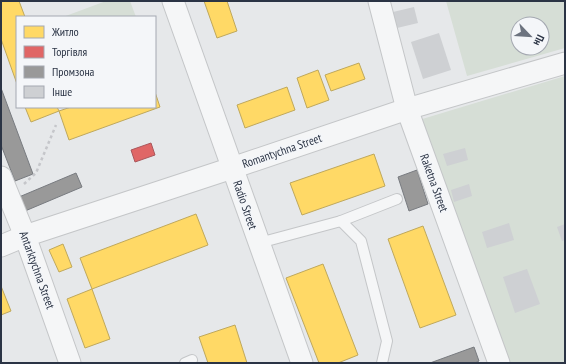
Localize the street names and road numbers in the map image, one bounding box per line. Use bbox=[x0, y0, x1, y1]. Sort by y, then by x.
street label: Romantychna Street bbox=[240, 130, 324, 171]
street label: Raketna Street bbox=[417, 152, 452, 215]
street label: Radio Street bbox=[230, 178, 261, 232]
street label: Antarktychna Street bbox=[16, 229, 59, 311]

